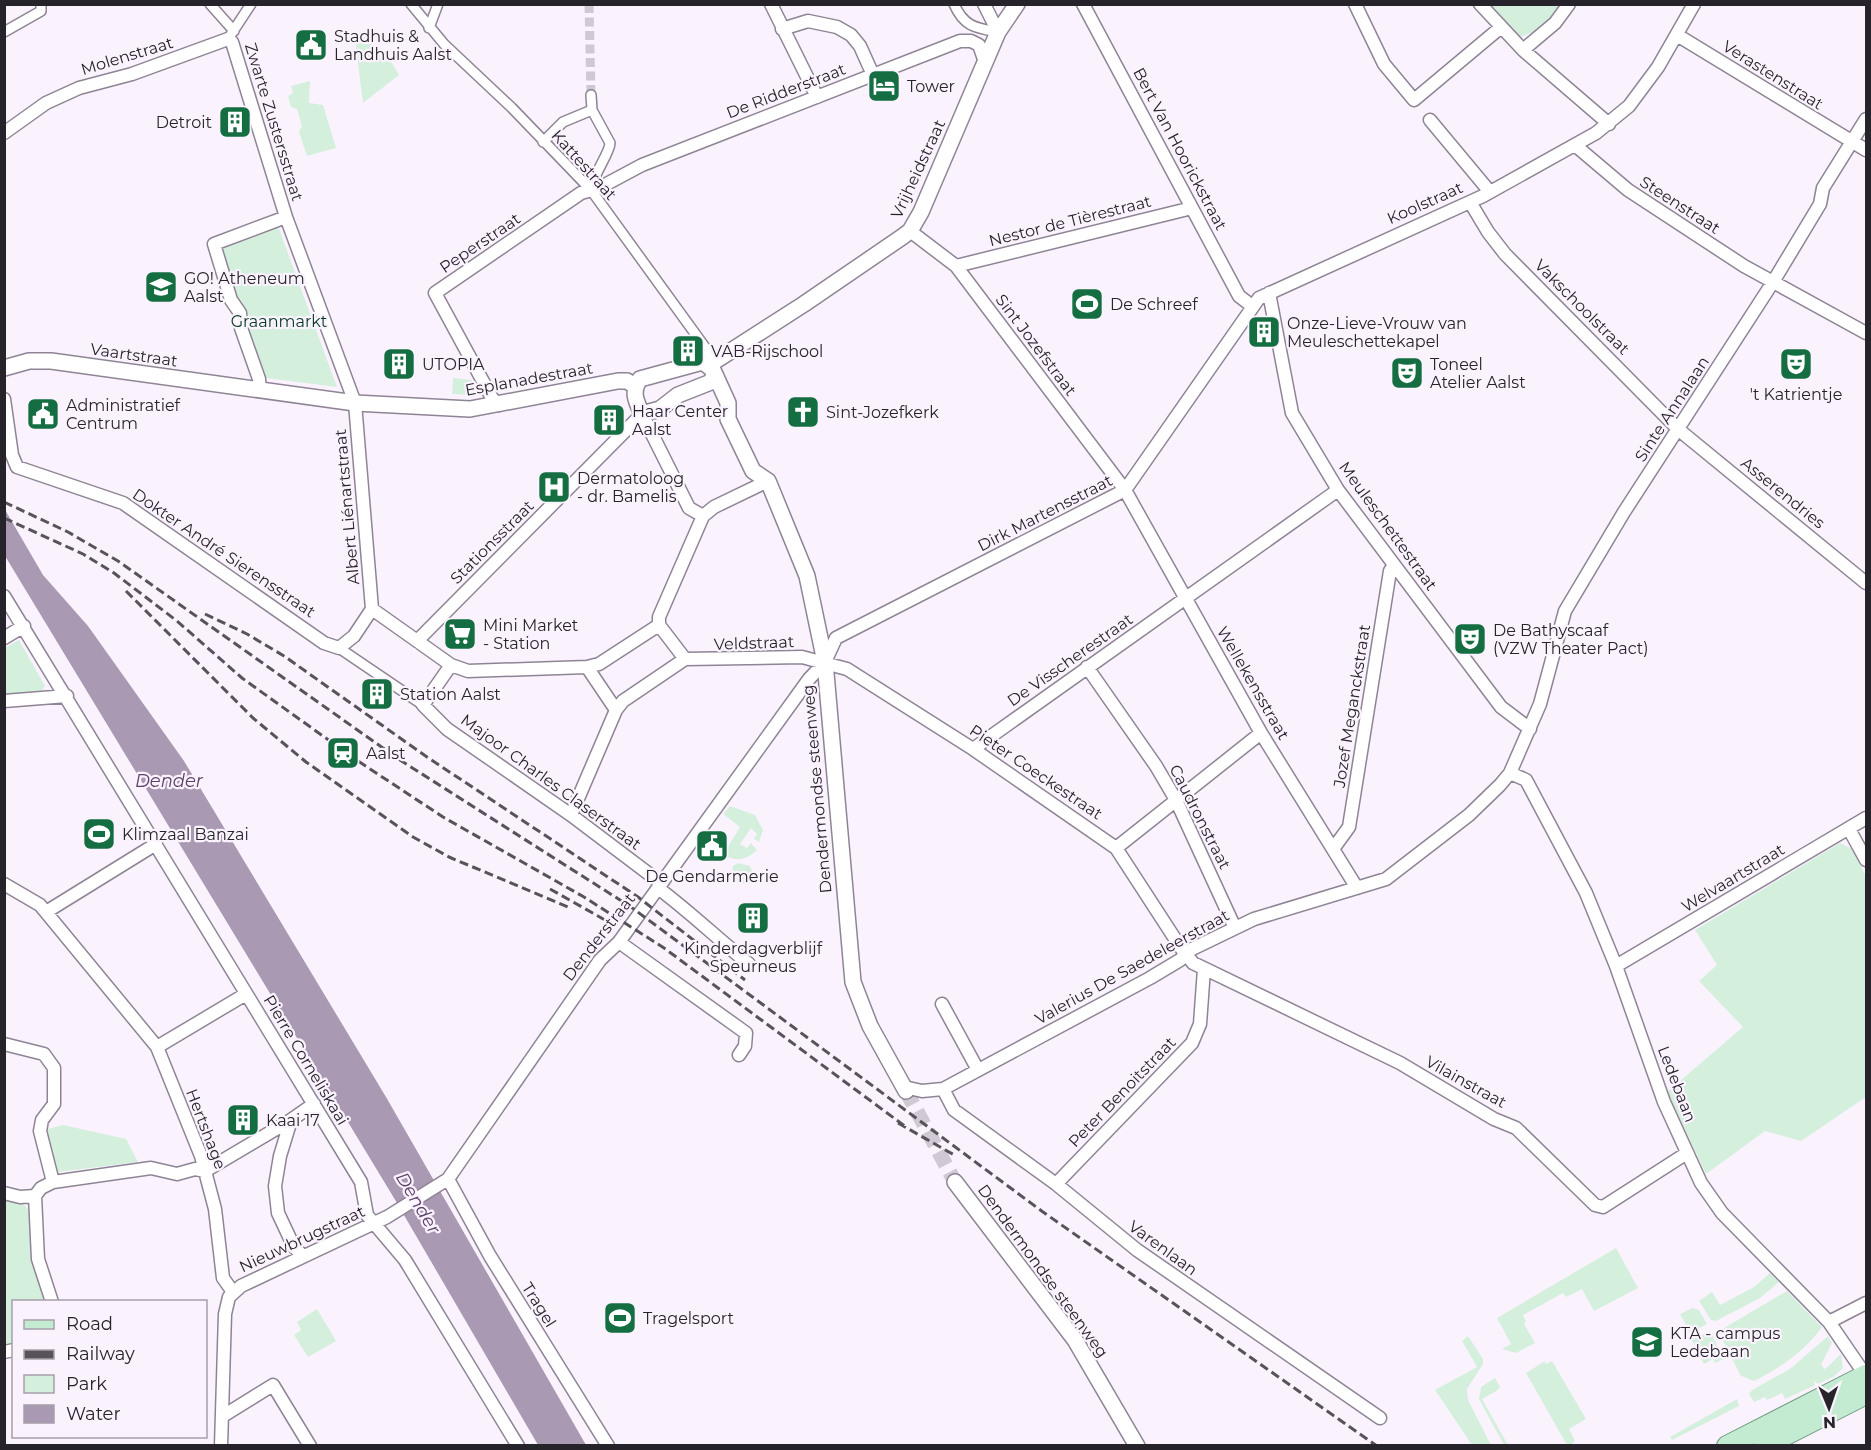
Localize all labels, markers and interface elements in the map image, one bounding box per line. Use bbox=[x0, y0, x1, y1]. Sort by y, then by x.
public building icon: Stadhuis & Landhuis Aalst bbox=[293, 27, 329, 63]
place label: Stadhuis & Landhuis Aalst bbox=[334, 27, 452, 64]
street label: Molenstraat bbox=[79, 33, 176, 79]
street label: Verastenstraat bbox=[1719, 36, 1827, 114]
street label: Zwarte Zustersstraat bbox=[241, 41, 307, 204]
street label: De Ridderstraat bbox=[724, 59, 849, 122]
street label: Bert Van Hoorickstraat bbox=[1129, 65, 1231, 234]
hotel icon: Tower bbox=[866, 68, 902, 104]
place label: Tower bbox=[907, 77, 955, 96]
building icon: Detroit bbox=[217, 104, 253, 140]
place label: Detroit bbox=[156, 113, 212, 132]
street label: Vrijheidstraat bbox=[887, 116, 949, 221]
street label: Kattestraat bbox=[547, 126, 621, 204]
street label: Steenstraat bbox=[1636, 172, 1724, 238]
street label: Koolstraat bbox=[1384, 178, 1466, 228]
street label: Nestor de Tièrestraat bbox=[987, 192, 1154, 250]
street label: Peperstraat bbox=[436, 209, 524, 277]
street label: Vakschoolstraat bbox=[1531, 256, 1634, 359]
school or university icon: GO! Atheneum Aalst bbox=[143, 269, 179, 305]
place label: GO! Atheneum Aalst bbox=[184, 269, 305, 306]
sports icon: De Schreef bbox=[1069, 286, 1105, 322]
street label: Sint Jozefstraat bbox=[992, 291, 1081, 400]
place label: De Schreef bbox=[1110, 295, 1198, 314]
park label: Graanmarkt bbox=[231, 312, 328, 331]
building icon: Onze-Lieve-Vrouw van Meuleschettekapel bbox=[1246, 314, 1282, 350]
place label: Onze-Lieve-Vrouw van Meuleschettekapel bbox=[1287, 314, 1467, 351]
building icon: VAB-Rijschool bbox=[670, 333, 706, 369]
street label: Vaartstraat bbox=[89, 339, 179, 371]
place label: VAB-Rijschool bbox=[711, 342, 823, 361]
building icon: UTOPIA bbox=[381, 346, 417, 382]
theatre icon: 't Katrientje bbox=[1778, 346, 1814, 382]
street label: Sinte Annalaan bbox=[1631, 353, 1713, 465]
place label: UTOPIA bbox=[422, 355, 485, 374]
theatre icon: Toneel Atelier Aalst bbox=[1389, 355, 1425, 391]
place label: Toneel Atelier Aalst bbox=[1430, 355, 1526, 392]
street label: Esplanadestraat bbox=[464, 358, 595, 400]
place label: 't Katrientje bbox=[1750, 385, 1842, 404]
church icon: Sint-Jozefkerk bbox=[785, 394, 821, 430]
public building icon: Administratief Centrum bbox=[25, 396, 61, 432]
place label: Administratief Centrum bbox=[66, 396, 181, 433]
building icon: Haar Center Aalst bbox=[591, 402, 627, 438]
place label: Haar Center Aalst bbox=[632, 402, 728, 439]
place label: Sint-Jozefkerk bbox=[826, 403, 939, 422]
street label: Albert Liénartstraat bbox=[331, 428, 363, 585]
street label: Asserendries bbox=[1737, 453, 1829, 533]
street label: Meuleschettestraat bbox=[1335, 458, 1441, 594]
hospital icon: Dermatoloog - dr. Bamelis bbox=[536, 469, 572, 505]
place label: Dermatoloog - dr. Bamelis bbox=[577, 469, 684, 506]
street label: Dirk Martensstraat bbox=[974, 471, 1116, 555]
street label: Dokter André Sierensstraat bbox=[129, 485, 319, 622]
street label: Stationsstraat bbox=[446, 496, 538, 588]
street label: De Visscherestraat bbox=[1004, 609, 1137, 710]
supermarket icon: Mini Market - Station bbox=[442, 616, 478, 652]
place label: Mini Market - Station bbox=[483, 616, 579, 653]
theatre icon: De Bathyscaaf (VZW Theater Pact) bbox=[1452, 621, 1488, 657]
place label: De Bathyscaaf (VZW Theater Pact) bbox=[1493, 621, 1649, 658]
street label: Wellekensstraat bbox=[1213, 623, 1293, 744]
street label: Jozef Meganckstraat bbox=[1330, 623, 1374, 790]
street label: Veldstraat bbox=[713, 632, 795, 654]
building icon: Station Aalst bbox=[359, 676, 395, 712]
street label: Dendermondse steenweg bbox=[798, 684, 836, 894]
place label: Station Aalst bbox=[400, 685, 501, 704]
street label: Majoor Charles Claserstraat bbox=[457, 710, 645, 854]
street label: Pieter Coeckestraat bbox=[966, 721, 1106, 824]
station icon: Aalst bbox=[325, 735, 361, 771]
place label: Aalst bbox=[366, 744, 406, 763]
street label: Caudronstraat bbox=[1165, 762, 1235, 873]
water label: Dender bbox=[135, 770, 204, 792]
sports icon: Klimzaal Banzai bbox=[81, 816, 117, 852]
place label: Klimzaal Banzai bbox=[122, 825, 249, 844]
public building icon: De Gendarmerie bbox=[694, 828, 730, 864]
street label: Welvaartstraat bbox=[1678, 840, 1788, 916]
place label: De Gendarmerie bbox=[645, 867, 779, 886]
street label: Denderstraat bbox=[559, 889, 639, 985]
building icon: Kinderdagverblijf Speurneus bbox=[735, 900, 771, 936]
street label: Valerius De Saedeleerstraat bbox=[1032, 905, 1233, 1028]
place label: Kinderdagverblijf Speurneus bbox=[684, 939, 823, 976]
street label: Pierre Corneliskaai bbox=[260, 991, 352, 1129]
street label: Peter Benoitstraat bbox=[1064, 1032, 1180, 1151]
street label: Ledebaan bbox=[1654, 1043, 1700, 1125]
street label: Vilainstraat bbox=[1422, 1052, 1510, 1112]
street label: Hertshage bbox=[182, 1086, 230, 1172]
building icon: Kaai 17 bbox=[225, 1102, 261, 1138]
place label: Kaai 17 bbox=[266, 1111, 320, 1130]
water label: Dender bbox=[391, 1168, 445, 1239]
street label: Dendermondse steenweg bbox=[974, 1181, 1112, 1361]
street label: Nieuwbrugstraat bbox=[236, 1201, 368, 1276]
street label: Varenlaan bbox=[1125, 1217, 1201, 1279]
street label: Tragel bbox=[518, 1279, 560, 1331]
legend bbox=[12, 1300, 207, 1438]
sports icon: Tragelsport bbox=[602, 1300, 638, 1336]
place label: Tragelsport bbox=[643, 1309, 734, 1328]
text: Road bbox=[66, 1313, 113, 1335]
school or university icon: KTA - campus Ledebaan bbox=[1629, 1324, 1665, 1360]
place label: KTA - campus Ledebaan bbox=[1670, 1324, 1780, 1361]
text: Railway bbox=[66, 1343, 135, 1365]
text: Park bbox=[66, 1373, 107, 1395]
north arrow bbox=[1799, 1378, 1859, 1438]
text: Water bbox=[66, 1403, 121, 1425]
text: N bbox=[1823, 1413, 1836, 1432]

